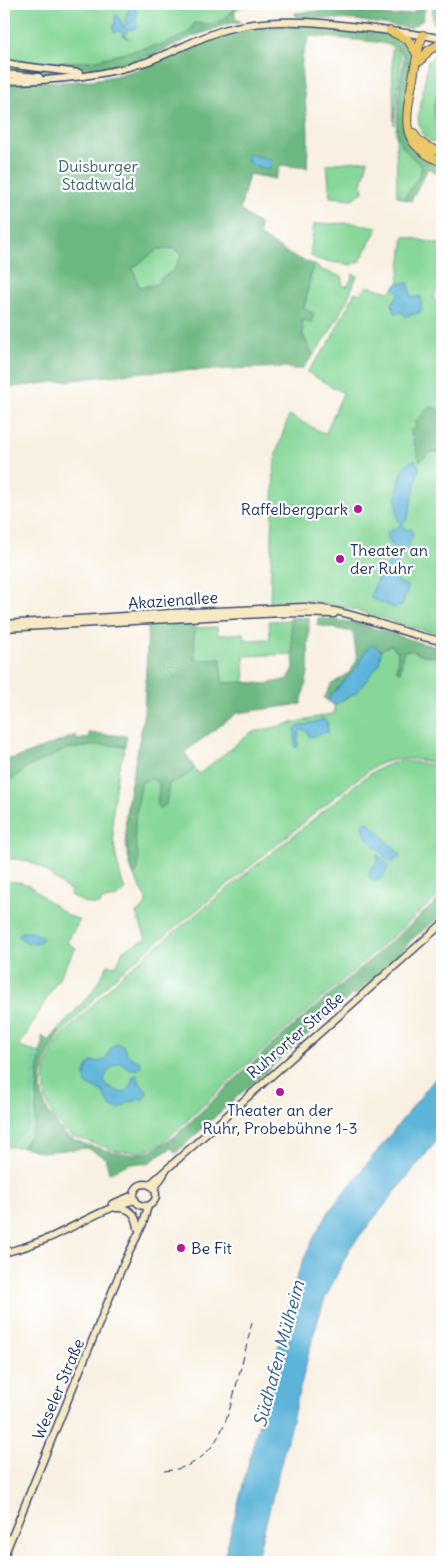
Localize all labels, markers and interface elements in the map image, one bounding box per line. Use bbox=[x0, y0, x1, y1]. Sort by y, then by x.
park label: Duisburger Stadtwald bbox=[58, 156, 139, 194]
place label: Raffelbergpark bbox=[241, 499, 348, 519]
marker: Raffelbergpark bbox=[352, 503, 364, 515]
place label: Theater an der Ruhr bbox=[350, 540, 428, 578]
marker: Theater an der Ruhr bbox=[334, 553, 346, 565]
street label: Akazienallee bbox=[127, 587, 219, 613]
street label: Ruhrorter Straße bbox=[243, 988, 347, 1082]
marker: Theater an der Ruhr, Probebühne 1-3 bbox=[274, 1086, 286, 1098]
place label: Theater an der Ruhr, Probebühne 1-3 bbox=[203, 1100, 357, 1138]
place label: Be Fit bbox=[191, 1238, 233, 1258]
marker: Be Fit bbox=[175, 1242, 187, 1254]
water label: Südhafen Mülheim bbox=[248, 1277, 309, 1430]
street label: Weseler Straße bbox=[28, 1335, 88, 1443]

